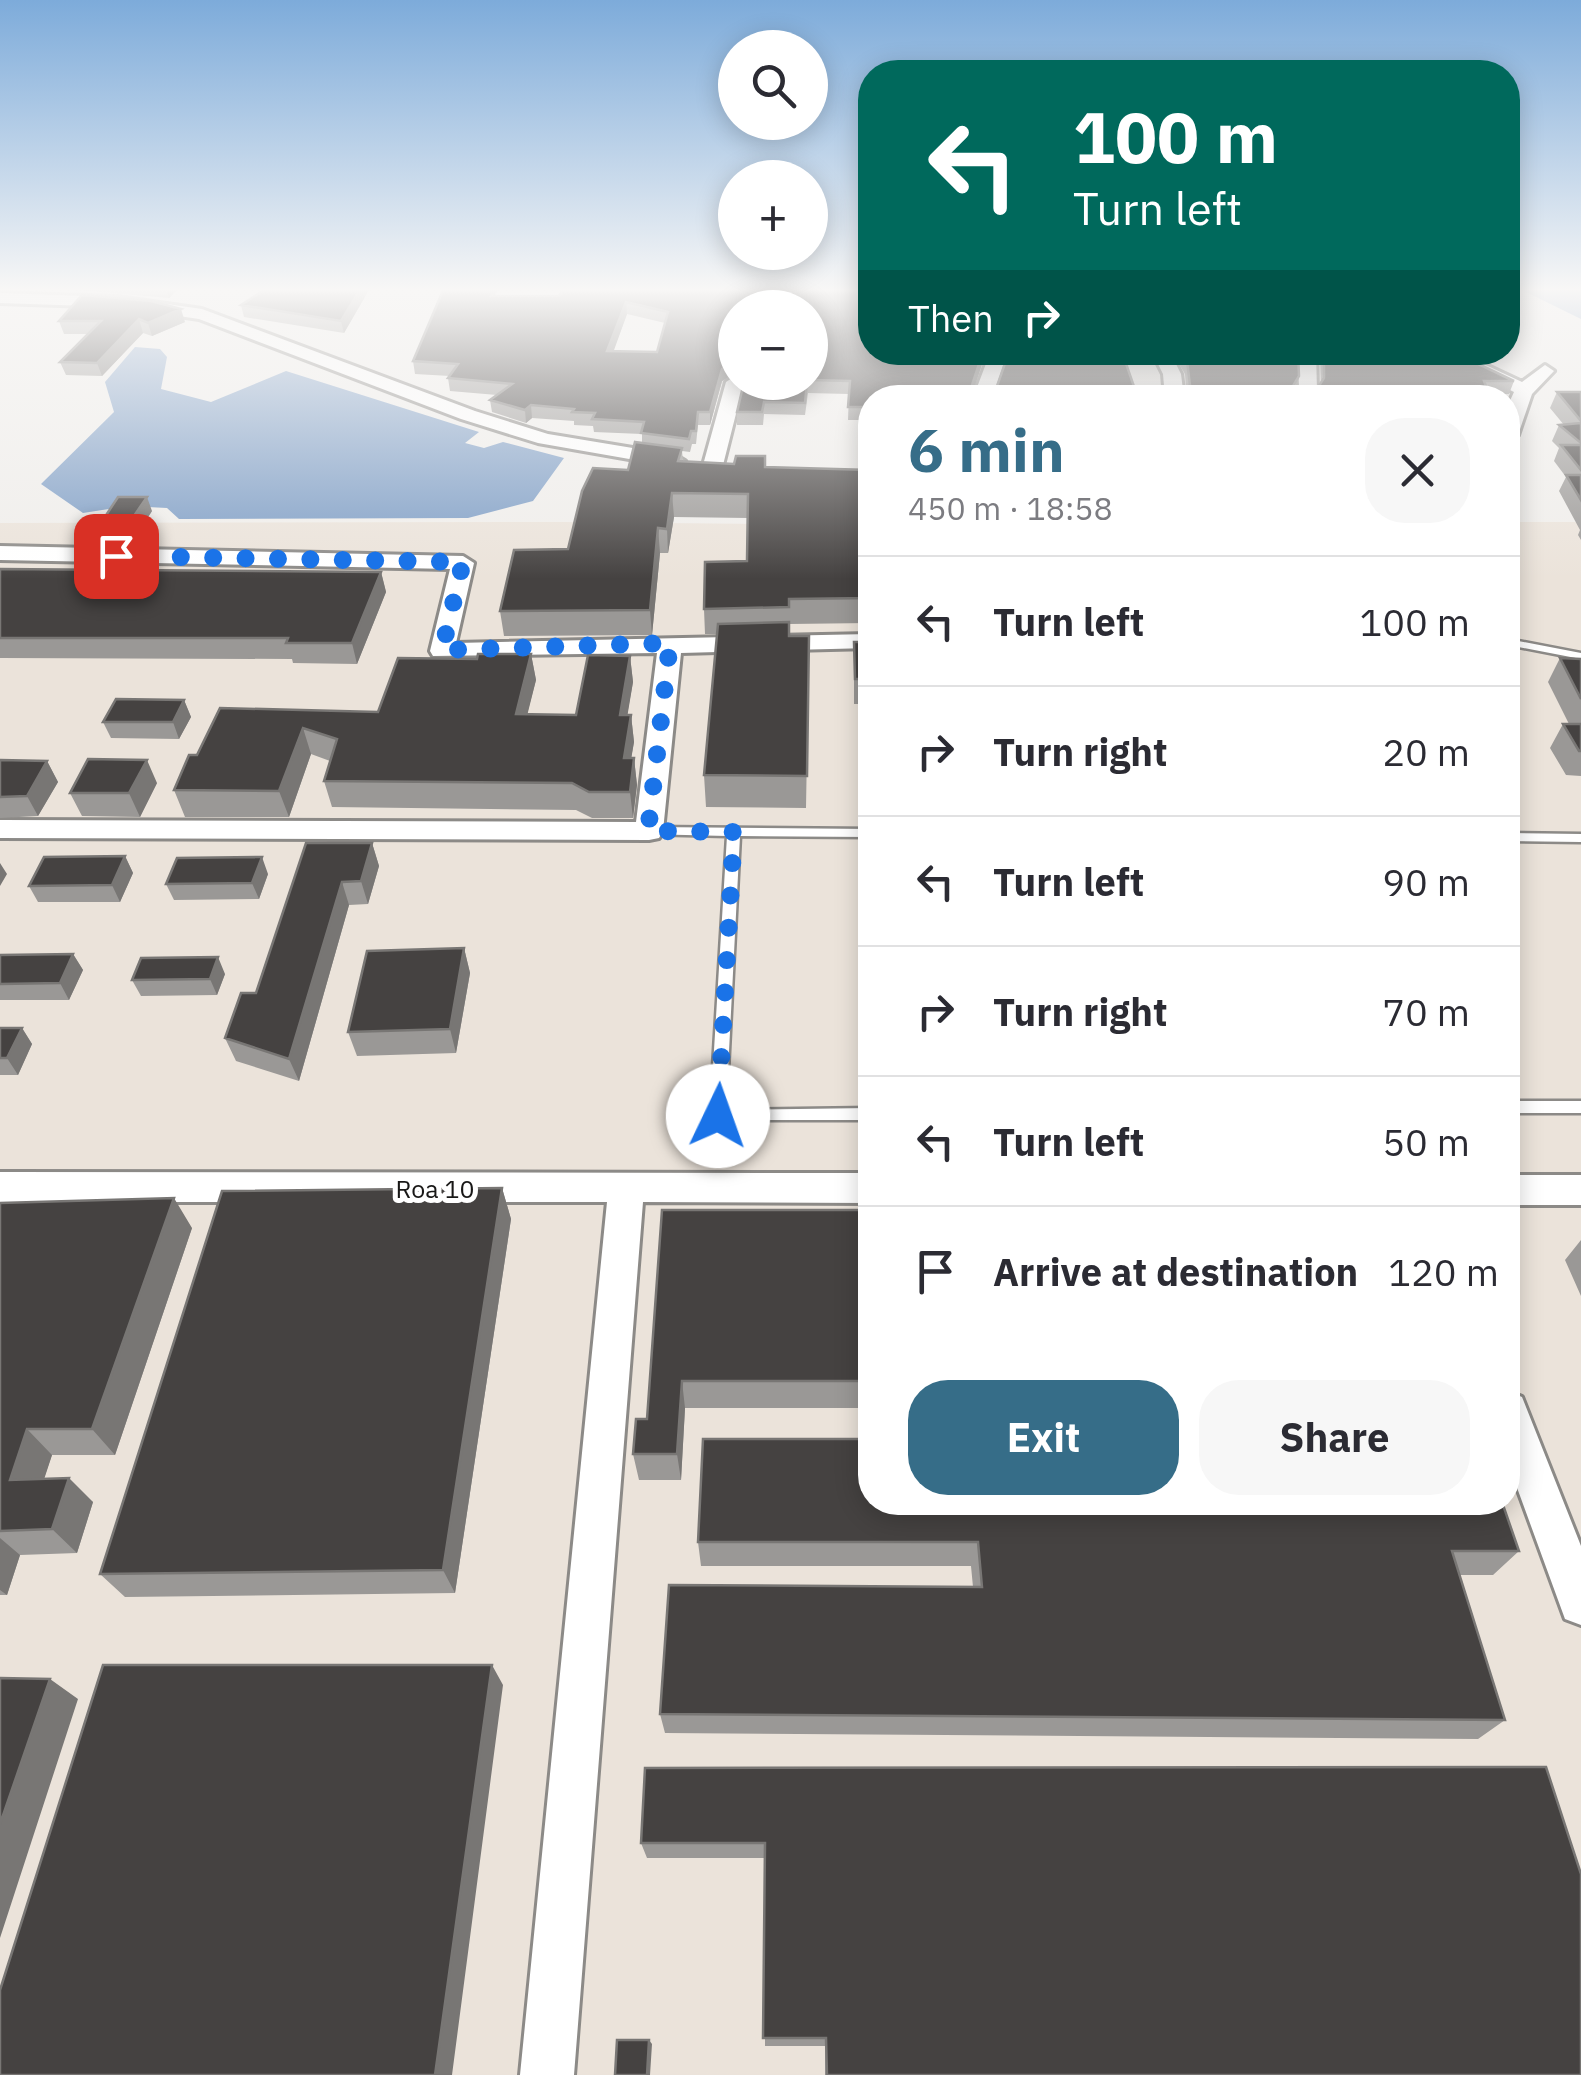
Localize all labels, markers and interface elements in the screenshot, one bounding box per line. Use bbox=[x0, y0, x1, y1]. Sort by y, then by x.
map controls bbox=[718, 30, 828, 400]
button: search bbox=[718, 30, 828, 140]
text: 100 m bbox=[1073, 91, 1278, 182]
icon: left bbox=[908, 100, 1038, 230]
button: + bbox=[718, 160, 828, 270]
text: Turn left bbox=[1073, 179, 1242, 237]
button: − bbox=[718, 290, 828, 400]
icon: right bbox=[1014, 290, 1069, 345]
text: Then bbox=[908, 293, 994, 342]
text: 6 min bbox=[908, 410, 1065, 489]
button: close bbox=[1365, 418, 1470, 523]
text: 450 m · 18:58 bbox=[908, 487, 1113, 529]
pin bbox=[74, 514, 159, 599]
icon: arrive bbox=[89, 529, 144, 584]
icon: left bbox=[908, 594, 963, 649]
text: Turn left bbox=[993, 597, 1144, 646]
text: 100 m bbox=[1359, 597, 1470, 646]
icon: right bbox=[908, 724, 963, 779]
text: Turn right bbox=[993, 727, 1168, 776]
text: 20 m bbox=[1382, 727, 1470, 776]
icon: left bbox=[908, 854, 963, 909]
text: Turn left bbox=[993, 857, 1144, 906]
text: 90 m bbox=[1382, 857, 1470, 906]
icon: right bbox=[908, 984, 963, 1039]
text: Turn right bbox=[993, 987, 1168, 1036]
text: 70 m bbox=[1382, 987, 1470, 1036]
position arrow bbox=[666, 1064, 770, 1168]
icon: left bbox=[908, 1114, 963, 1169]
text: Turn left bbox=[993, 1117, 1144, 1166]
text: 50 m bbox=[1382, 1117, 1470, 1166]
street label: Roa 10 bbox=[396, 1172, 474, 1205]
icon: arrive bbox=[908, 1244, 963, 1299]
text: Arrive at destination bbox=[993, 1247, 1358, 1296]
text: 120 m bbox=[1388, 1247, 1499, 1296]
button: Exit bbox=[908, 1380, 1179, 1495]
button: Share bbox=[1199, 1380, 1470, 1495]

